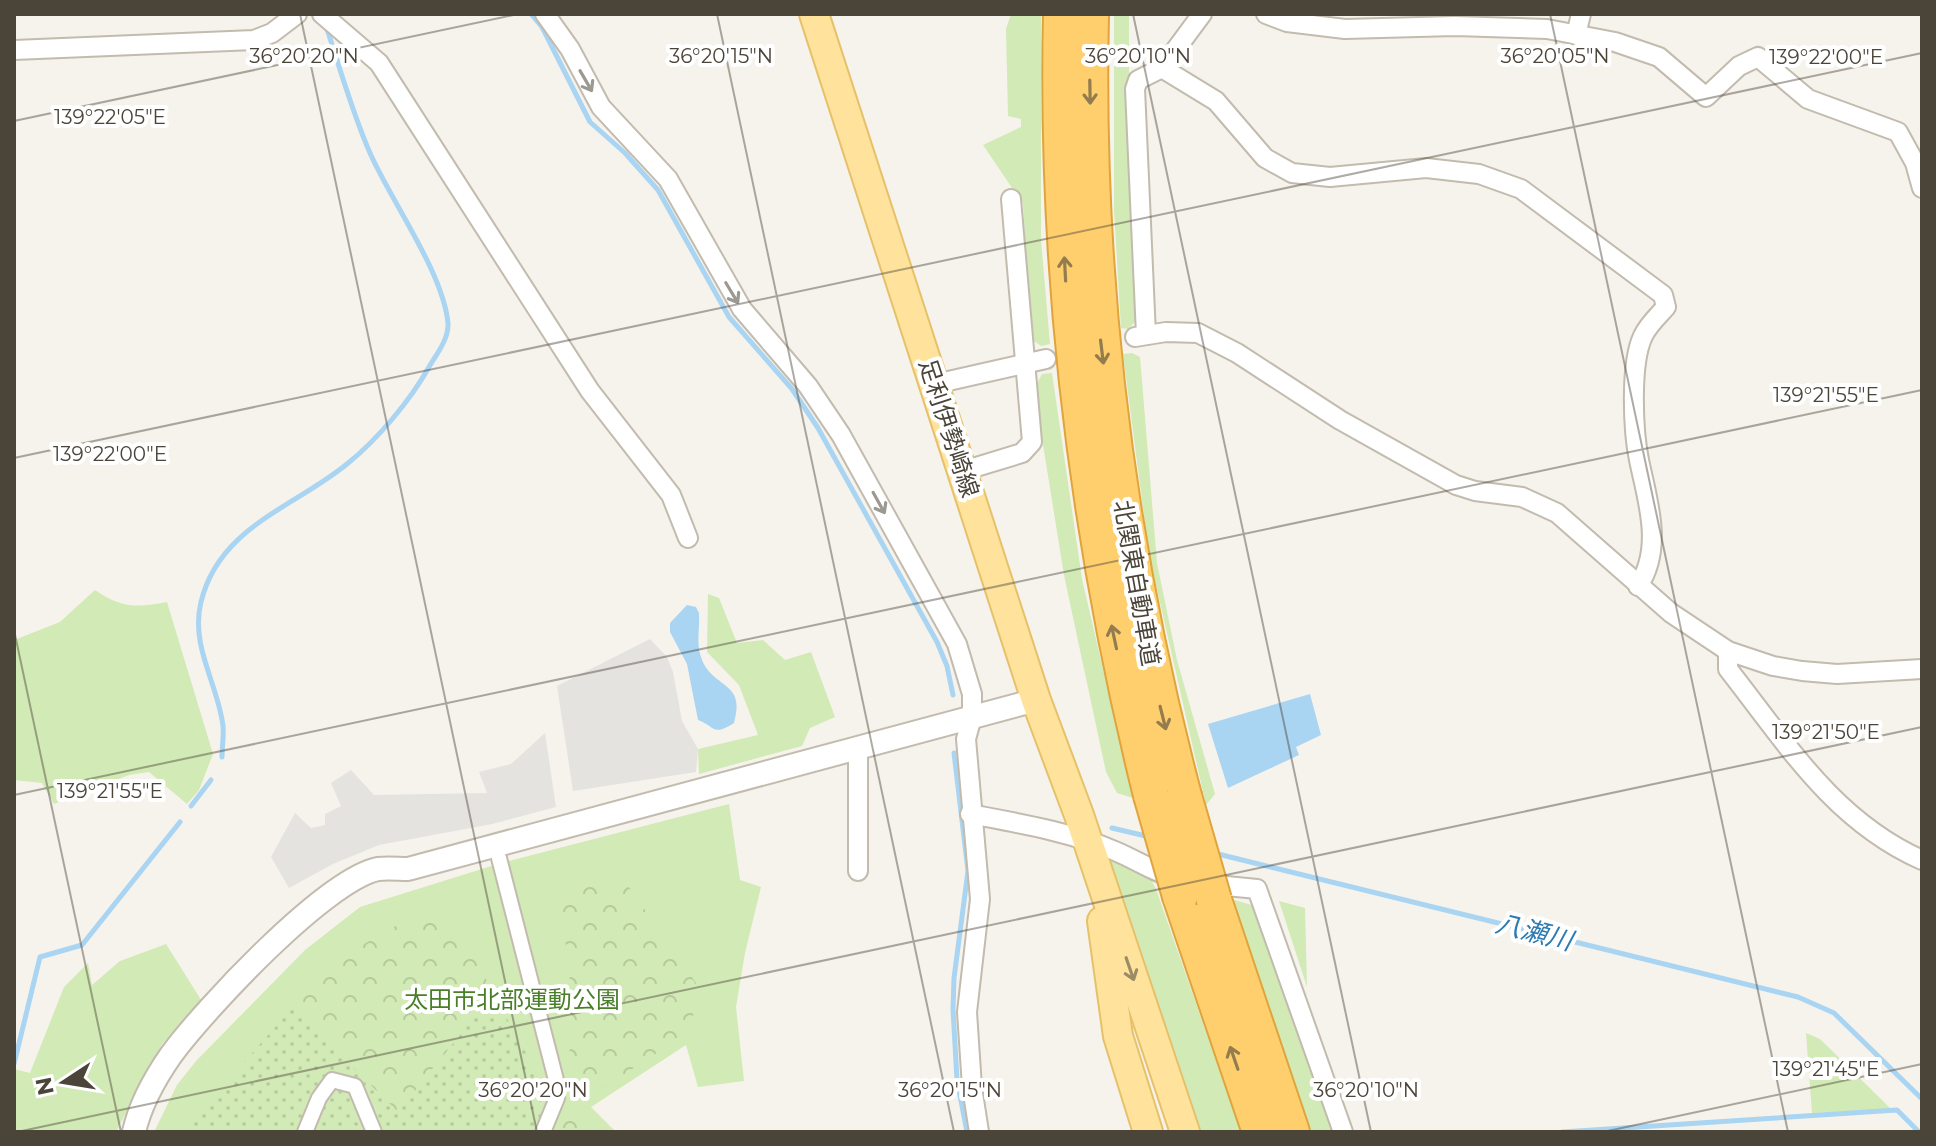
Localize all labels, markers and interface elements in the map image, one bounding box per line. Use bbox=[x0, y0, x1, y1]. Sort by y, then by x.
text: 36°20'20"N bbox=[249, 44, 359, 68]
text: 36°20'15"N bbox=[669, 44, 773, 68]
text: 36°20'10"N bbox=[1085, 44, 1191, 68]
text: 36°20'05"N bbox=[1500, 44, 1610, 68]
text: 139°22'00"E bbox=[1769, 45, 1883, 69]
one-way arrow bbox=[579, 68, 594, 92]
one-way arrow bbox=[1082, 78, 1098, 105]
text: 139°22'05"E bbox=[54, 105, 166, 129]
one-way arrow bbox=[1057, 256, 1072, 283]
one-way arrow bbox=[724, 281, 740, 304]
one-way arrow bbox=[1095, 338, 1110, 364]
street label: 足利伊勢崎線 bbox=[913, 355, 985, 501]
text: 139°21'55"E bbox=[1773, 383, 1879, 407]
text: 139°22'00"E bbox=[53, 442, 167, 466]
one-way arrow bbox=[871, 491, 887, 514]
street label: 北関東自動車道 bbox=[1108, 498, 1166, 668]
one-way arrow bbox=[1106, 625, 1121, 650]
one-way arrow bbox=[1157, 705, 1172, 731]
text: 139°21'50"E bbox=[1772, 720, 1880, 744]
text: 139°21'55"E bbox=[57, 779, 163, 803]
water label: 八瀬川 bbox=[1492, 907, 1579, 958]
one-way arrow bbox=[1124, 956, 1139, 981]
park label: 太田市北部運動公園 bbox=[404, 985, 620, 1014]
north arrow bbox=[24, 1042, 104, 1122]
one-way arrow bbox=[1226, 1046, 1241, 1071]
text: 139°21'45"E bbox=[1773, 1057, 1879, 1081]
text: N bbox=[30, 1075, 60, 1098]
text: 36°20'20"N bbox=[478, 1078, 588, 1102]
text: 36°20'15"N bbox=[898, 1078, 1002, 1102]
text: 36°20'10"N bbox=[1313, 1078, 1419, 1102]

